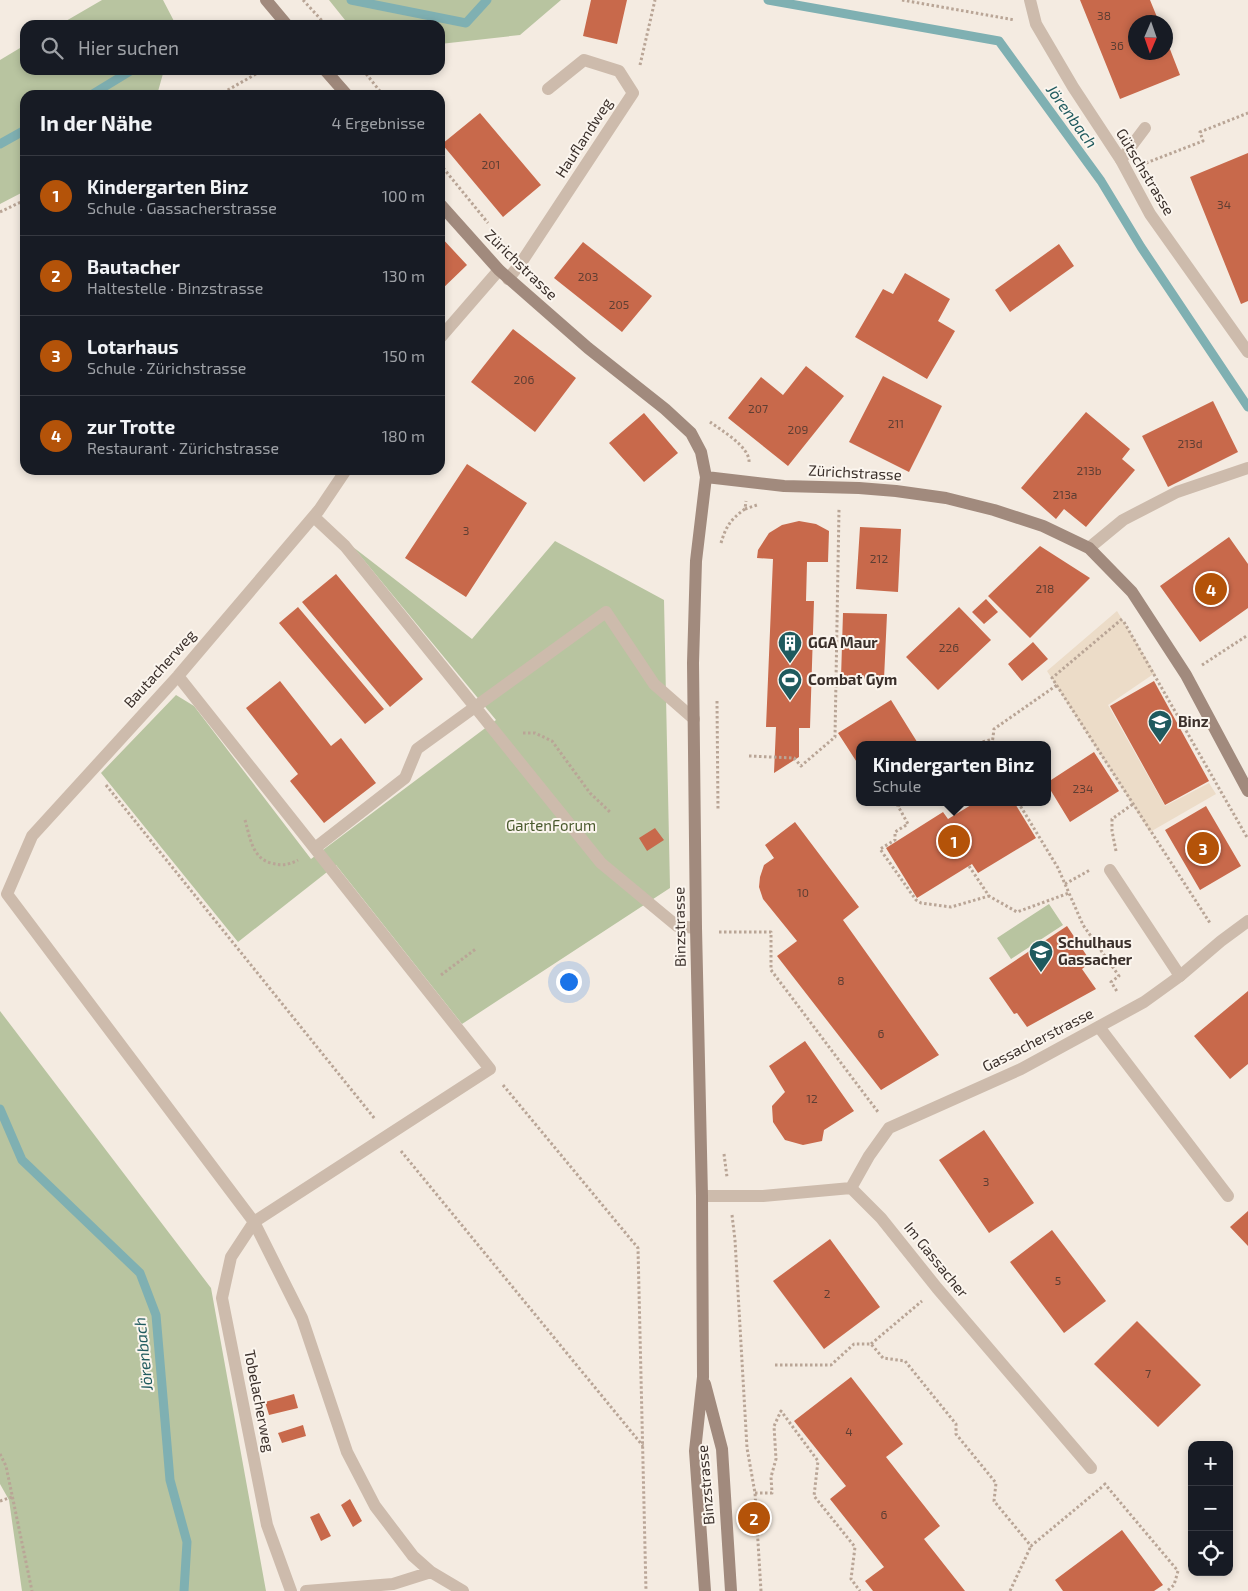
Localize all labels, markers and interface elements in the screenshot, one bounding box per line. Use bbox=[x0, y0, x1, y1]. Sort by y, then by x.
house number: 38 bbox=[1097, 8, 1111, 22]
north arrow bbox=[1128, 15, 1173, 60]
search box bbox=[20, 20, 445, 75]
icon: search bbox=[38, 34, 66, 62]
text: Hier suchen bbox=[78, 36, 179, 59]
house number: 36 bbox=[1110, 38, 1124, 52]
water label: Jörenbach bbox=[1042, 79, 1102, 151]
street label: Hauflandweg bbox=[551, 94, 616, 181]
text: In der Nähe bbox=[40, 110, 152, 135]
text: 4 Ergebnisse bbox=[332, 113, 425, 132]
street label: Gütschstrasse bbox=[1113, 125, 1179, 218]
house number: 201 bbox=[482, 157, 500, 171]
text: Kindergarten Binz bbox=[87, 175, 249, 198]
text: 1 bbox=[53, 186, 59, 205]
text: 100 m bbox=[382, 186, 425, 205]
house number: 34 bbox=[1217, 197, 1231, 211]
text: Schule · Gassacherstrasse bbox=[87, 198, 277, 217]
street label: Zürichstrasse bbox=[482, 225, 562, 303]
text: Bautacher bbox=[87, 255, 180, 278]
text: 2 bbox=[51, 266, 61, 285]
text: 130 m bbox=[383, 266, 425, 285]
house number: 203 bbox=[578, 269, 598, 283]
text: Haltestelle · Binzstrasse bbox=[87, 278, 263, 297]
house number: 205 bbox=[609, 297, 629, 311]
text: Lotarhaus bbox=[87, 335, 179, 358]
text: 3 bbox=[51, 346, 61, 365]
text: 150 m bbox=[383, 346, 425, 365]
text: Schule · Zürichstrasse bbox=[87, 358, 246, 377]
house number: 206 bbox=[514, 372, 535, 386]
house number: 207 bbox=[748, 401, 768, 415]
text: zur Trotte bbox=[87, 415, 175, 438]
house number: 211 bbox=[888, 416, 904, 430]
house number: 209 bbox=[788, 422, 809, 436]
text: 4 bbox=[51, 426, 61, 445]
text: 180 m bbox=[382, 426, 425, 445]
house number: 213d bbox=[1177, 436, 1203, 450]
text: Restaurant · Zürichstrasse bbox=[87, 438, 279, 457]
street label: Zürichstrasse bbox=[808, 461, 902, 483]
house number: 213b bbox=[1076, 463, 1102, 477]
house number: 213a bbox=[1053, 487, 1077, 501]
house number: 3 bbox=[463, 523, 469, 537]
house number: 212 bbox=[870, 551, 888, 565]
pin: 4 bbox=[1195, 570, 1227, 608]
house number: 218 bbox=[1036, 581, 1054, 595]
street label: Bautacherweg bbox=[119, 625, 199, 711]
building icon: GGA Maur bbox=[777, 630, 803, 664]
place label: GGA Maur bbox=[808, 633, 878, 651]
house number: 226 bbox=[939, 640, 959, 654]
sports icon: Combat Gym bbox=[777, 667, 803, 701]
place label: Combat Gym bbox=[808, 670, 897, 689]
school or university icon: Binz bbox=[1147, 709, 1173, 743]
place label: Binz bbox=[1178, 712, 1209, 730]
popup bbox=[856, 741, 1051, 806]
text: Kindergarten Binz bbox=[873, 753, 1034, 776]
text: Schule bbox=[873, 776, 921, 795]
house number: 234 bbox=[1073, 781, 1093, 795]
park label: GartenForum bbox=[506, 816, 596, 834]
pin: 1 bbox=[938, 822, 970, 860]
pin: 3 bbox=[1187, 829, 1219, 867]
house number: 10 bbox=[797, 885, 809, 899]
street label: Binzstrasse bbox=[669, 887, 689, 967]
place label: Schulhaus Gassacher bbox=[1058, 933, 1133, 968]
school or university icon: Schulhaus Gassacher bbox=[1028, 939, 1054, 973]
your location bbox=[556, 969, 582, 995]
house number: 8 bbox=[837, 973, 845, 987]
street label: Gassacherstrasse bbox=[979, 1003, 1096, 1075]
house number: 6 bbox=[878, 1026, 885, 1040]
house number: 12 bbox=[806, 1091, 818, 1105]
house number: 3 bbox=[983, 1174, 989, 1188]
street label: Im Gassacher bbox=[901, 1218, 973, 1301]
house number: 5 bbox=[1055, 1273, 1061, 1287]
house number: 2 bbox=[824, 1286, 831, 1300]
water label: Jörenbach bbox=[129, 1316, 156, 1393]
street label: Tobelacherweg bbox=[241, 1348, 279, 1454]
house number: 7 bbox=[1145, 1366, 1151, 1380]
house number: 4 bbox=[845, 1424, 853, 1438]
map controls bbox=[1188, 1441, 1233, 1576]
button: + bbox=[1188, 1441, 1233, 1486]
street label: Binzstrasse bbox=[693, 1444, 717, 1526]
button: − bbox=[1188, 1486, 1233, 1531]
pin: 2 bbox=[738, 1499, 770, 1537]
house number: 6 bbox=[881, 1507, 888, 1521]
button: locate bbox=[1188, 1531, 1233, 1576]

